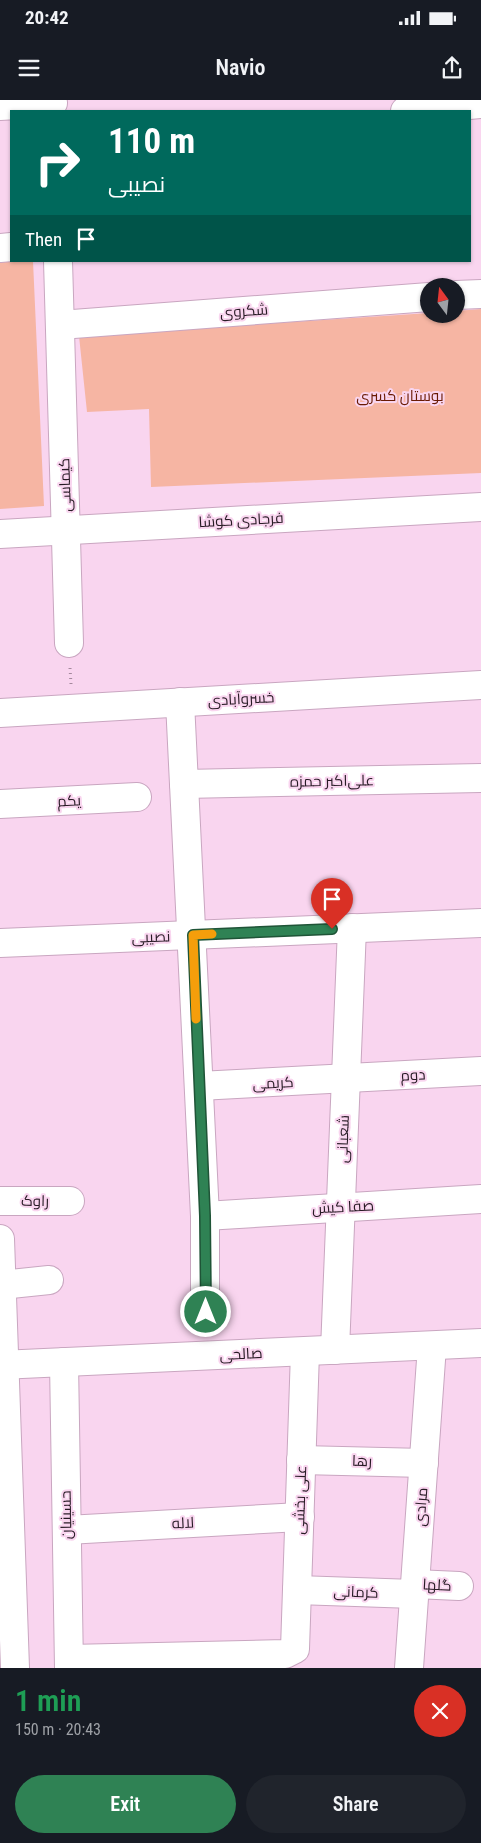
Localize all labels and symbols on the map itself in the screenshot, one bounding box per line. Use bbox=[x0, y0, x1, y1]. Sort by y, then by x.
north arrow bbox=[420, 278, 465, 322]
street label: شکروی bbox=[219, 300, 269, 323]
park label: بوستان کسری bbox=[356, 387, 444, 406]
street label: کیماسی bbox=[55, 458, 76, 512]
street label: فرجادی کوشا bbox=[198, 509, 284, 532]
street label: خسروآبادی bbox=[207, 688, 275, 711]
street label: علی‌اکبر حمزه bbox=[290, 771, 374, 792]
street label: یکم bbox=[57, 791, 81, 812]
pin bbox=[311, 878, 353, 929]
street label: نصیبی bbox=[131, 927, 171, 948]
street label: دوم bbox=[400, 1065, 426, 1086]
street label: کریمی bbox=[252, 1073, 294, 1094]
street label: شعبانی bbox=[333, 1115, 354, 1163]
street label: راوک bbox=[21, 1192, 49, 1210]
street label: صفا کیش bbox=[311, 1196, 375, 1219]
position arrow bbox=[179, 1285, 231, 1337]
street label: صالحی bbox=[219, 1344, 263, 1365]
street label: رها bbox=[352, 1452, 372, 1470]
street label: علی بخشی bbox=[290, 1465, 311, 1535]
street label: مرادی bbox=[411, 1487, 432, 1527]
street label: حسینیان bbox=[57, 1490, 76, 1540]
street label: لاله bbox=[171, 1513, 195, 1533]
street label: گلها bbox=[422, 1575, 452, 1596]
street label: کرمانی bbox=[333, 1582, 379, 1603]

